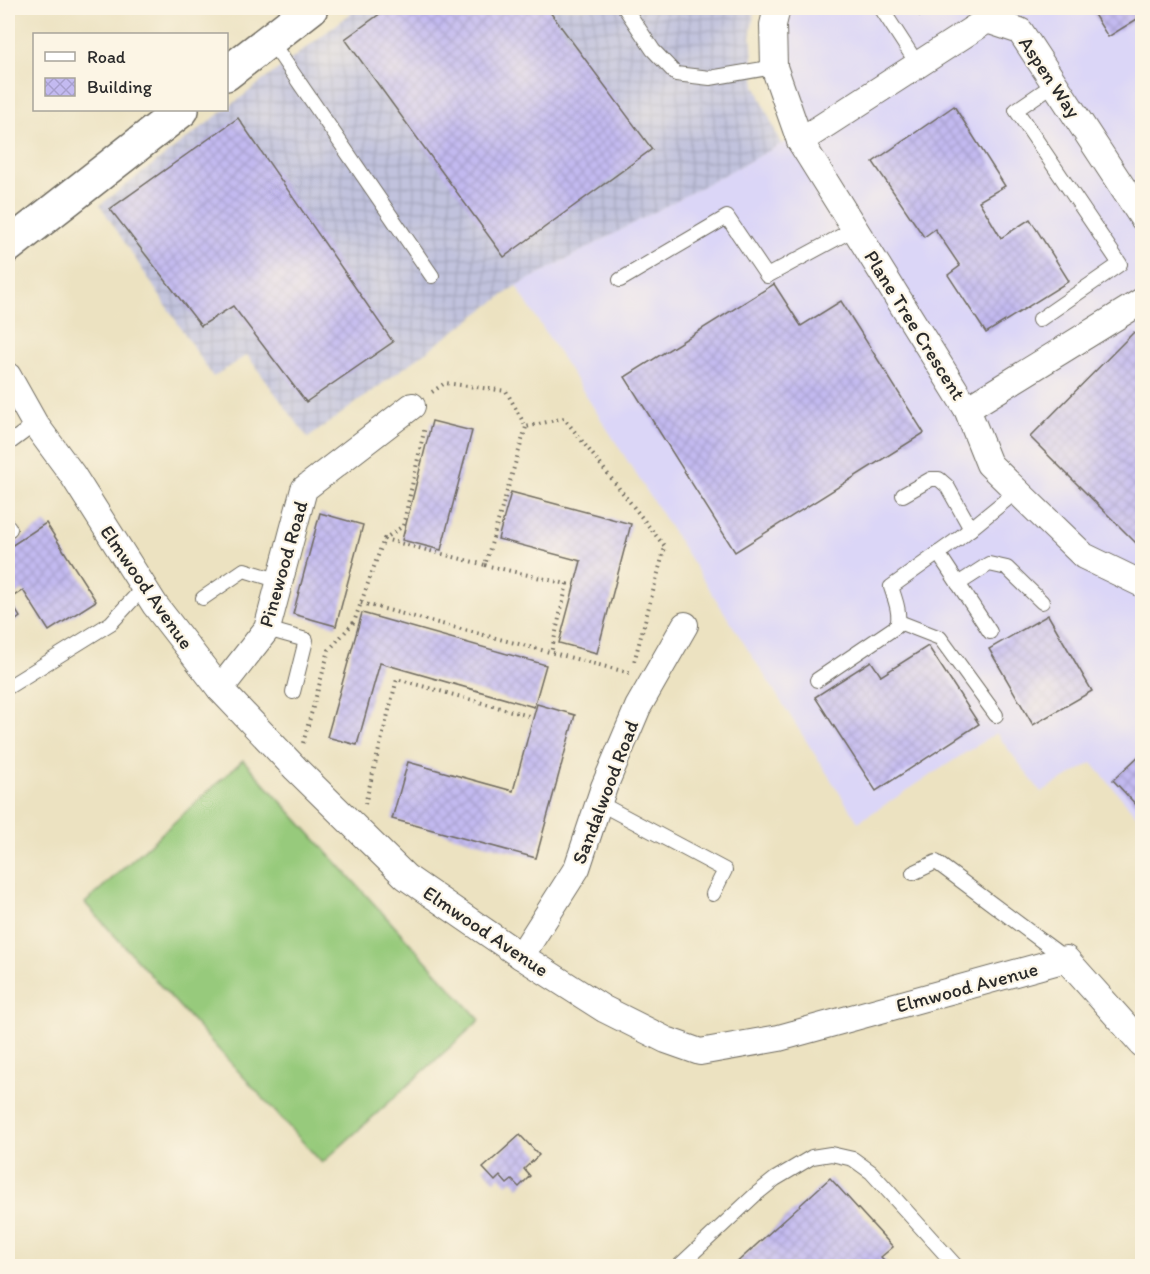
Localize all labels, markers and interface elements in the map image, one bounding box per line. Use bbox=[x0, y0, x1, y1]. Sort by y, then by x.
street label: Aspen Way bbox=[1014, 32, 1086, 123]
legend bbox=[33, 33, 228, 111]
text: Road bbox=[87, 46, 126, 68]
text: Building bbox=[87, 76, 153, 98]
street label: Plane Tree Crescent bbox=[859, 246, 971, 405]
street label: Pinewood Road bbox=[253, 498, 313, 630]
street label: Elmwood Avenue bbox=[95, 520, 199, 654]
street label: Sandalwood Road bbox=[567, 717, 643, 867]
street label: Elmwood Avenue bbox=[419, 880, 553, 982]
street label: Elmwood Avenue bbox=[893, 957, 1041, 1017]

